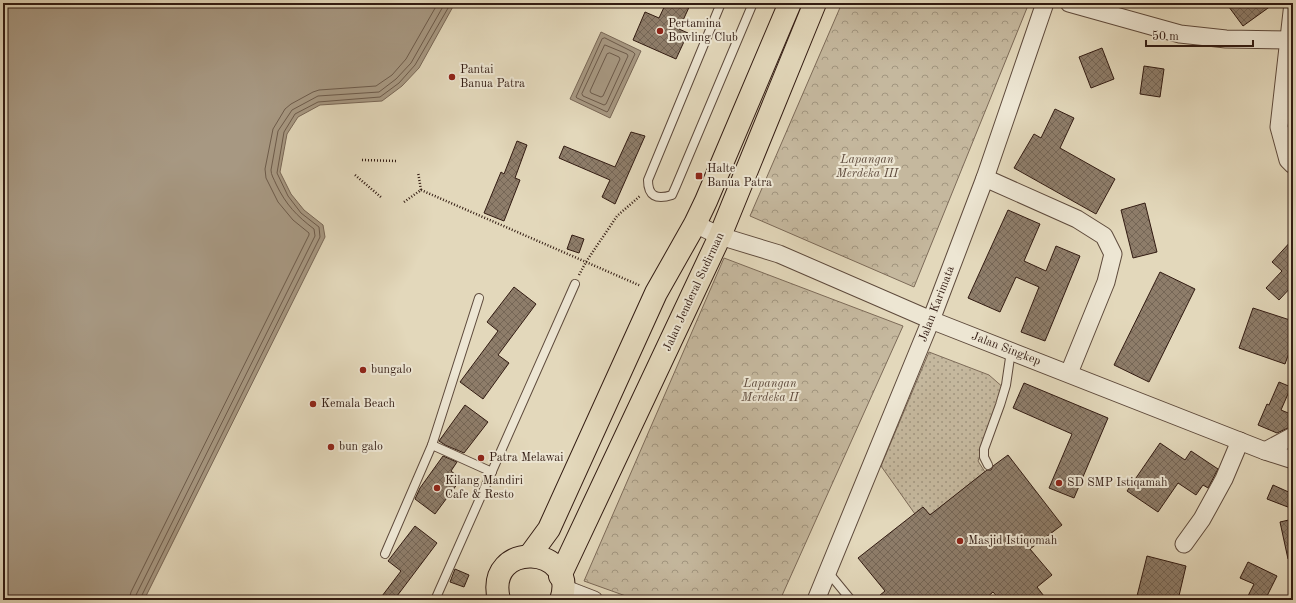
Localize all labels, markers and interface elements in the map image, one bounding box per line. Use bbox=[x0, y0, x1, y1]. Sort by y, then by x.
place label: Pertamina Bowling Club bbox=[668, 18, 738, 44]
scale bar bbox=[1146, 22, 1253, 48]
marker: Pertamina Bowling Club bbox=[655, 26, 665, 36]
text: 50 m bbox=[1152, 30, 1179, 43]
place label: Pantai Banua Patra bbox=[460, 64, 525, 90]
marker: Pantai Banua Patra bbox=[447, 72, 457, 82]
park label: Lapangan Merdeka III bbox=[835, 154, 899, 180]
place label: Halte Banua Patra bbox=[707, 163, 772, 189]
marker: Halte Banua Patra bbox=[694, 171, 704, 181]
street label: Jalan Jenderal Sudirman bbox=[661, 230, 727, 353]
street label: Jalan Karimata bbox=[917, 264, 957, 344]
street label: Jalan Singkep bbox=[970, 330, 1042, 368]
place label: bungalo bbox=[371, 364, 412, 376]
marker: bungalo bbox=[358, 365, 368, 375]
park label: Lapangan Merdeka II bbox=[740, 378, 800, 404]
place label: Kemala Beach bbox=[321, 398, 396, 410]
marker: Kemala Beach bbox=[308, 399, 318, 409]
place label: bun galo bbox=[339, 441, 383, 453]
marker: bun galo bbox=[326, 442, 336, 452]
place label: Patra Melawai bbox=[489, 452, 564, 464]
marker: Patra Melawai bbox=[476, 453, 486, 463]
place label: Kilang Mandiri Cafe & Resto bbox=[445, 475, 523, 501]
place label: SD SMP Istiqamah bbox=[1067, 477, 1168, 489]
marker: SD SMP Istiqamah bbox=[1054, 478, 1064, 488]
marker: Kilang Mandiri Cafe & Resto bbox=[432, 483, 442, 493]
place label: Masjid Istiqomah bbox=[968, 535, 1058, 547]
marker: Masjid Istiqomah bbox=[955, 536, 965, 546]

